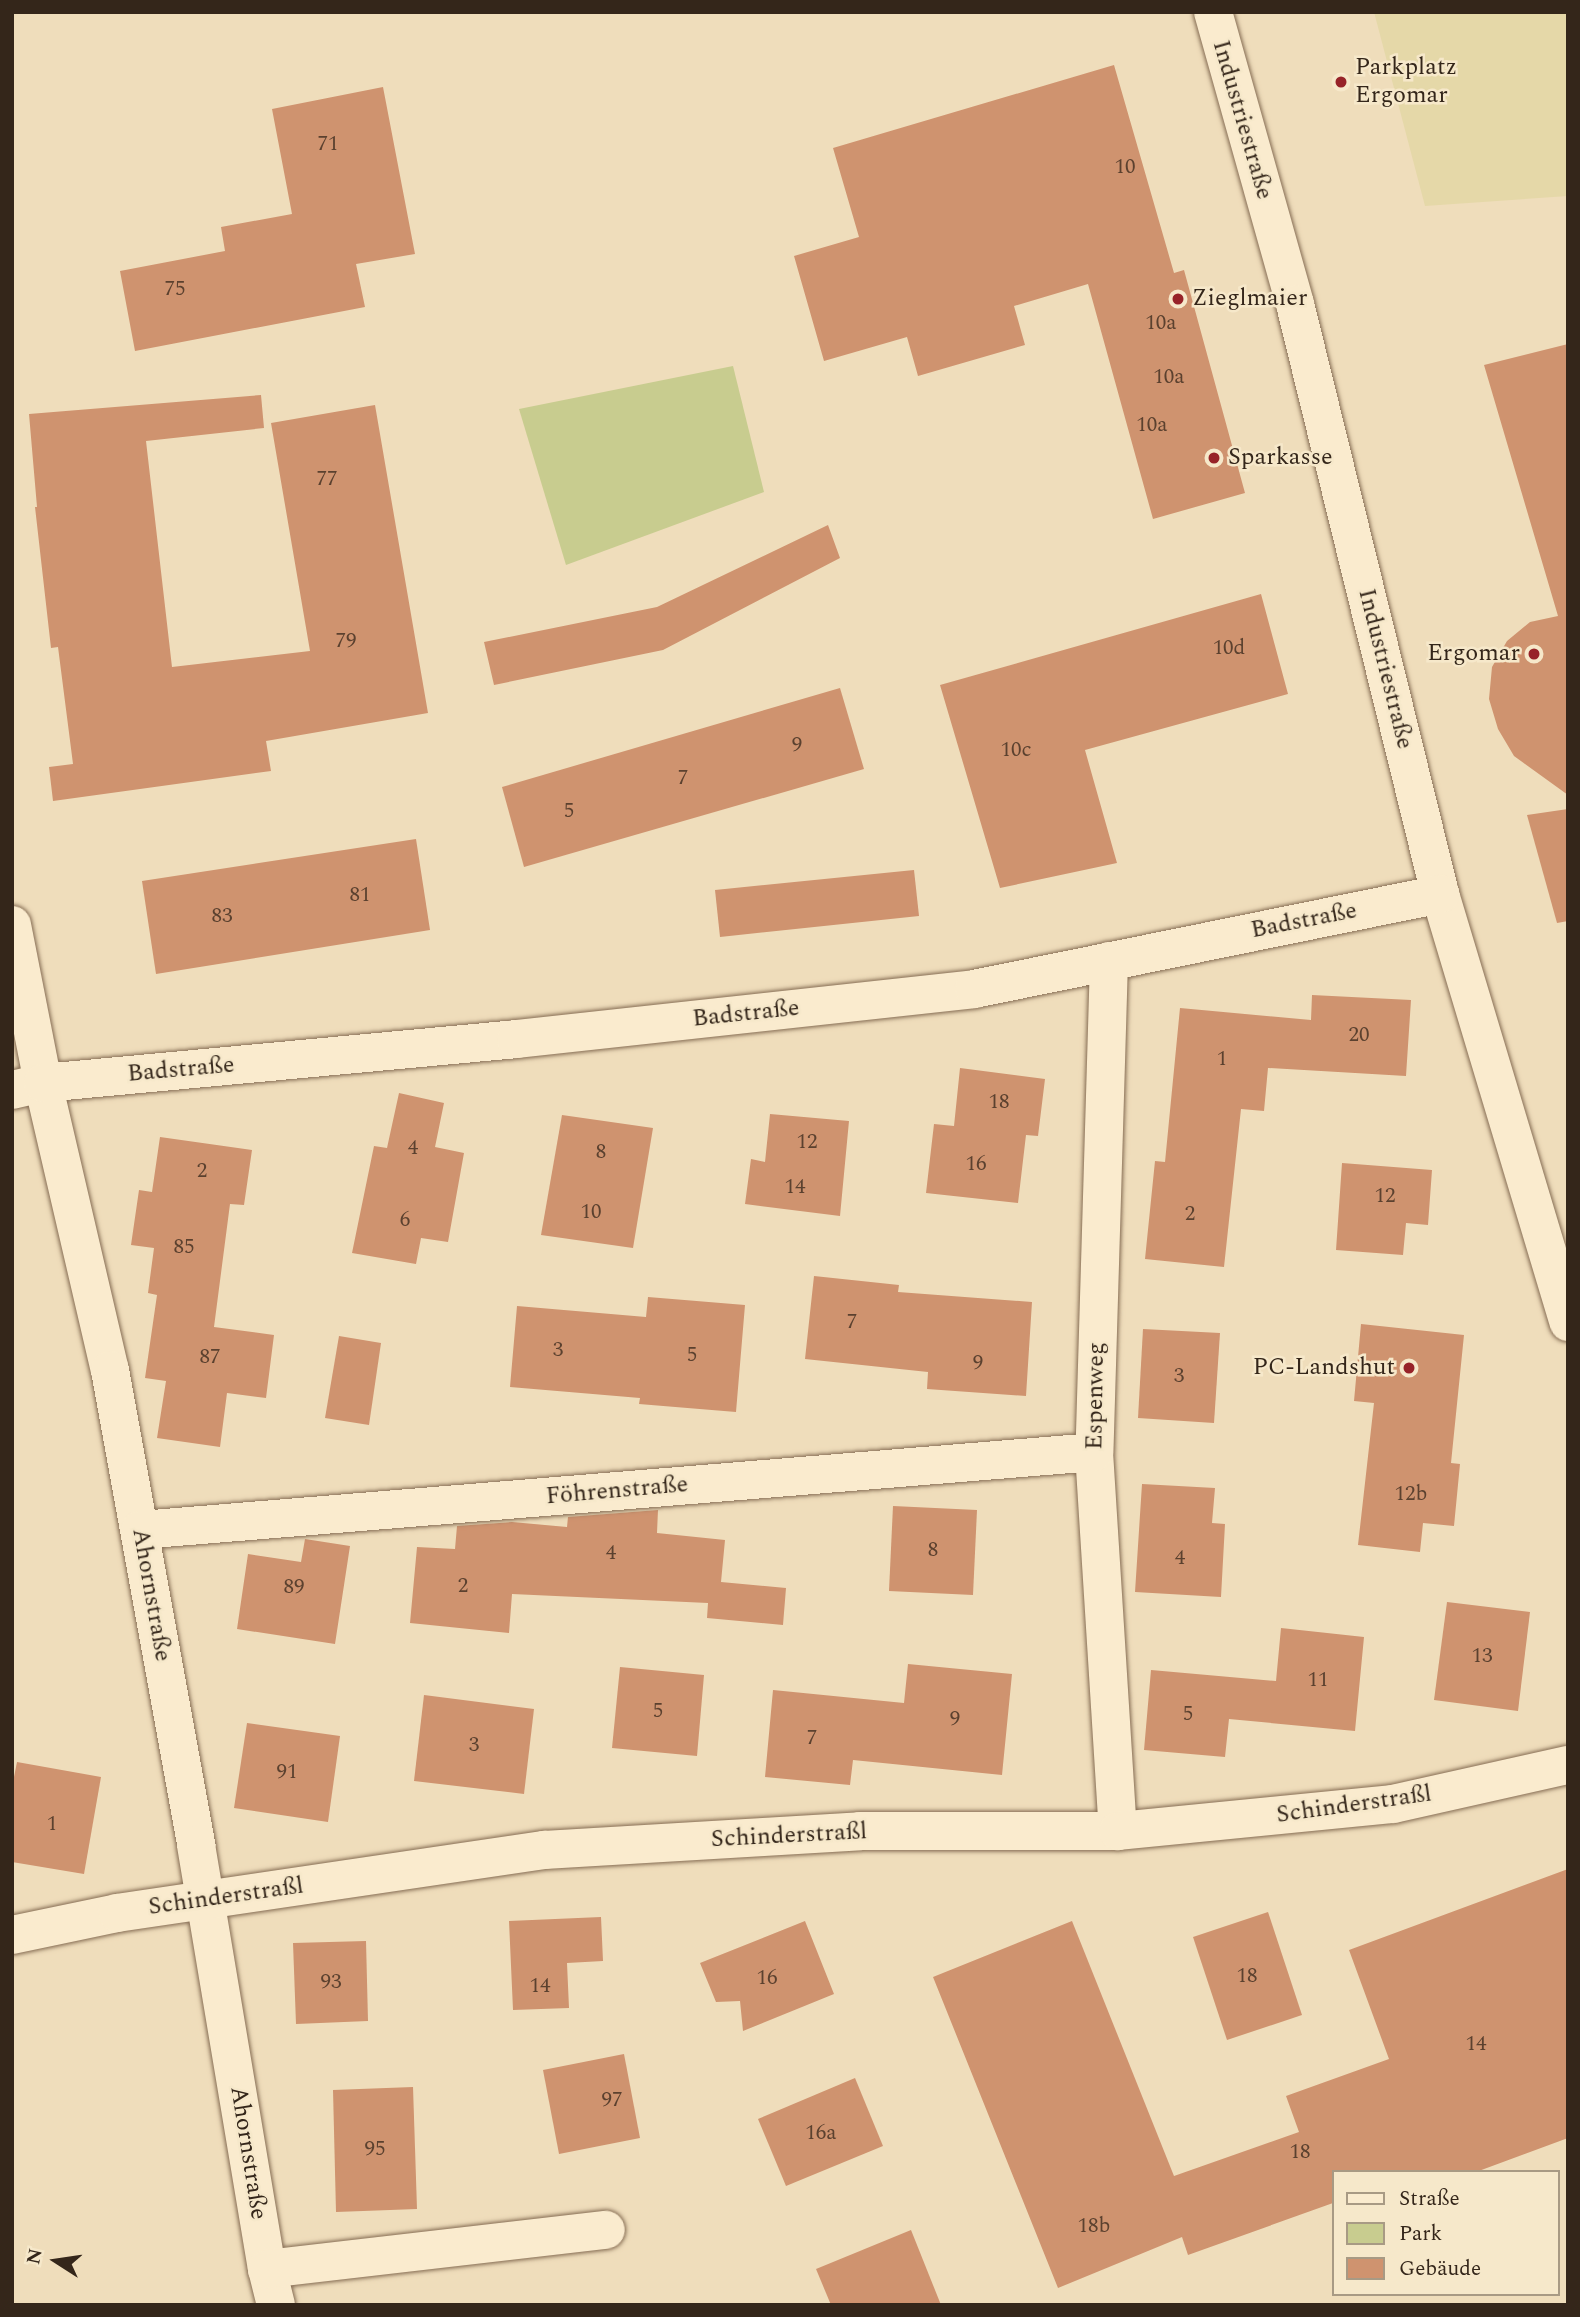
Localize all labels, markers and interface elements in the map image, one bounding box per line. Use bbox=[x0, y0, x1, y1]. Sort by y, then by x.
street label: Industriestraße bbox=[1206, 37, 1278, 203]
place label: Parkplatz Ergomar bbox=[1355, 54, 1457, 110]
marker: Parkplatz Ergomar bbox=[1333, 74, 1349, 90]
house number: 71 bbox=[318, 131, 338, 157]
house number: 10 bbox=[1115, 154, 1135, 180]
house number: 75 bbox=[165, 276, 185, 302]
place label: Zieglmaier bbox=[1192, 285, 1307, 313]
marker: Zieglmaier bbox=[1170, 291, 1186, 307]
house number: 10a bbox=[1145, 310, 1177, 336]
house number: 10a bbox=[1153, 364, 1185, 390]
house number: 10a bbox=[1136, 412, 1168, 438]
place label: Sparkasse bbox=[1228, 444, 1333, 472]
marker: Sparkasse bbox=[1206, 450, 1222, 466]
house number: 77 bbox=[317, 466, 337, 492]
street label: Industriestraße bbox=[1351, 586, 1419, 752]
house number: 79 bbox=[336, 628, 356, 654]
house number: 10d bbox=[1213, 635, 1245, 661]
place label: Ergomar bbox=[1427, 640, 1520, 668]
marker: Ergomar bbox=[1526, 646, 1542, 662]
house number: 9 bbox=[792, 732, 802, 758]
house number: 10c bbox=[1000, 737, 1032, 763]
house number: 7 bbox=[678, 765, 688, 791]
house number: 5 bbox=[564, 798, 574, 824]
house number: 81 bbox=[350, 882, 370, 908]
street label: Badstraße bbox=[1249, 897, 1359, 945]
house number: 83 bbox=[212, 903, 232, 929]
street label: Badstraße bbox=[691, 994, 801, 1034]
house number: 20 bbox=[1349, 1022, 1369, 1048]
house number: 1 bbox=[1217, 1046, 1227, 1072]
street label: Badstraße bbox=[126, 1051, 236, 1089]
house number: 18 bbox=[989, 1089, 1009, 1115]
house number: 12 bbox=[797, 1129, 817, 1155]
house number: 4 bbox=[408, 1135, 418, 1161]
house number: 8 bbox=[596, 1139, 606, 1165]
house number: 16 bbox=[966, 1151, 986, 1177]
house number: 2 bbox=[197, 1158, 207, 1184]
house number: 14 bbox=[785, 1174, 805, 1200]
house number: 12 bbox=[1375, 1183, 1395, 1209]
house number: 10 bbox=[581, 1199, 601, 1225]
house number: 2 bbox=[1185, 1201, 1195, 1227]
house number: 6 bbox=[400, 1207, 410, 1233]
house number: 85 bbox=[174, 1234, 194, 1260]
house number: 7 bbox=[847, 1309, 857, 1335]
house number: 3 bbox=[553, 1337, 563, 1363]
house number: 5 bbox=[687, 1342, 697, 1368]
street label: Espenweg bbox=[1081, 1342, 1111, 1450]
house number: 87 bbox=[200, 1344, 220, 1370]
house number: 9 bbox=[973, 1350, 983, 1376]
place label: PC-Landshut bbox=[1253, 1354, 1395, 1382]
marker: PC-Landshut bbox=[1401, 1360, 1417, 1376]
house number: 3 bbox=[1174, 1363, 1184, 1389]
street label: Föhrenstraße bbox=[545, 1470, 689, 1512]
house number: 12b bbox=[1395, 1481, 1427, 1507]
street label: Ahornstraße bbox=[125, 1526, 177, 1664]
house number: 8 bbox=[928, 1537, 938, 1563]
house number: 4 bbox=[606, 1540, 616, 1566]
house number: 4 bbox=[1175, 1545, 1185, 1571]
house number: 2 bbox=[458, 1573, 468, 1599]
house number: 89 bbox=[284, 1574, 304, 1600]
house number: 13 bbox=[1472, 1643, 1492, 1669]
house number: 11 bbox=[1308, 1667, 1328, 1693]
house number: 5 bbox=[653, 1698, 663, 1724]
house number: 5 bbox=[1183, 1701, 1193, 1727]
house number: 9 bbox=[950, 1706, 960, 1732]
house number: 7 bbox=[807, 1725, 817, 1751]
house number: 3 bbox=[469, 1732, 479, 1758]
house number: 91 bbox=[277, 1759, 297, 1785]
street label: Schinderstraßl bbox=[1275, 1780, 1433, 1830]
house number: 1 bbox=[47, 1811, 57, 1837]
street label: Schinderstraßl bbox=[710, 1818, 868, 1854]
street label: Schinderstraßl bbox=[147, 1872, 305, 1922]
house number: 18 bbox=[1237, 1963, 1257, 1989]
house number: 16 bbox=[757, 1965, 777, 1991]
house number: 93 bbox=[321, 1969, 341, 1995]
house number: 14 bbox=[530, 1973, 550, 1999]
house number: 14 bbox=[1466, 2031, 1486, 2057]
street label: Ahornstraße bbox=[223, 2084, 273, 2222]
house number: 97 bbox=[602, 2087, 622, 2113]
house number: 16a bbox=[805, 2120, 837, 2146]
house number: 95 bbox=[365, 2136, 385, 2162]
house number: 18 bbox=[1290, 2139, 1310, 2165]
legend bbox=[1332, 2170, 1559, 2296]
text: Straße bbox=[1399, 2183, 1460, 2215]
house number: 18b bbox=[1078, 2213, 1110, 2239]
text: Park bbox=[1399, 2218, 1442, 2250]
north arrow bbox=[21, 2226, 91, 2296]
text: N bbox=[19, 2246, 51, 2267]
text: Gebäude bbox=[1399, 2253, 1481, 2285]

